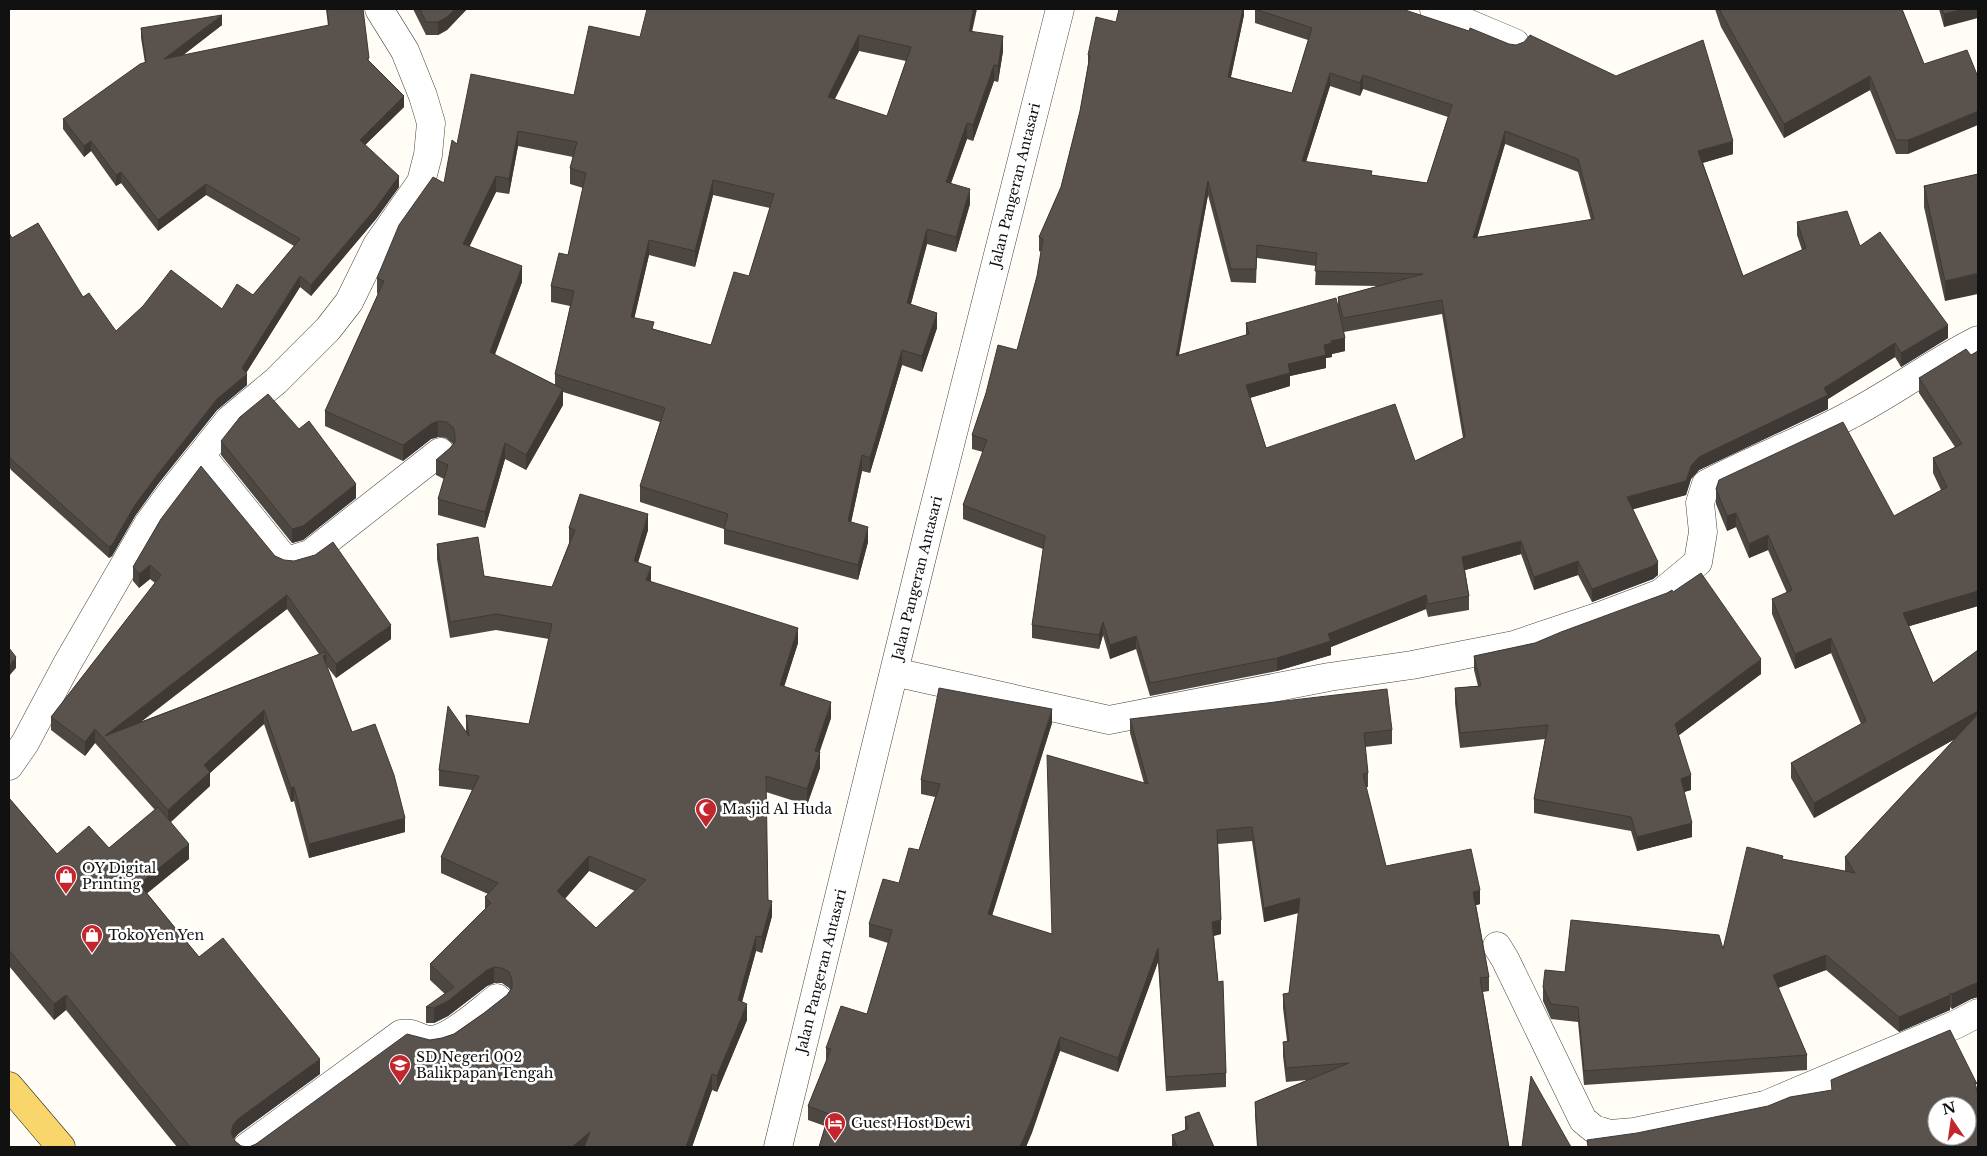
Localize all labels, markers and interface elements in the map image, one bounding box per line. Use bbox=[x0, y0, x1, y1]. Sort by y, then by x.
street label: Jalan Pangeran Antasari bbox=[985, 101, 1044, 271]
street label: Jalan Pangeran Antasari bbox=[887, 494, 946, 664]
mosque icon: Masjid Al Huda bbox=[694, 797, 718, 828]
place label: Masjid Al Huda bbox=[722, 800, 832, 818]
place label: OY Digital Printing bbox=[82, 859, 157, 893]
shop icon: OY Digital Printing bbox=[54, 864, 78, 895]
street label: Jalan Pangeran Antasari bbox=[791, 887, 850, 1057]
shop icon: Toko Yen Yen bbox=[80, 923, 104, 954]
place label: Toko Yen Yen bbox=[108, 926, 205, 944]
place label: SD Negeri 002 Balikpapan Tengah bbox=[416, 1048, 554, 1082]
school or university icon: SD Negeri 002 Balikpapan Tengah bbox=[388, 1053, 412, 1084]
north arrow bbox=[1927, 1096, 1977, 1146]
text: N bbox=[1941, 1098, 1958, 1119]
hotel icon: Guest Host Dewi bbox=[823, 1111, 847, 1142]
place label: Guest Host Dewi bbox=[851, 1114, 971, 1132]

